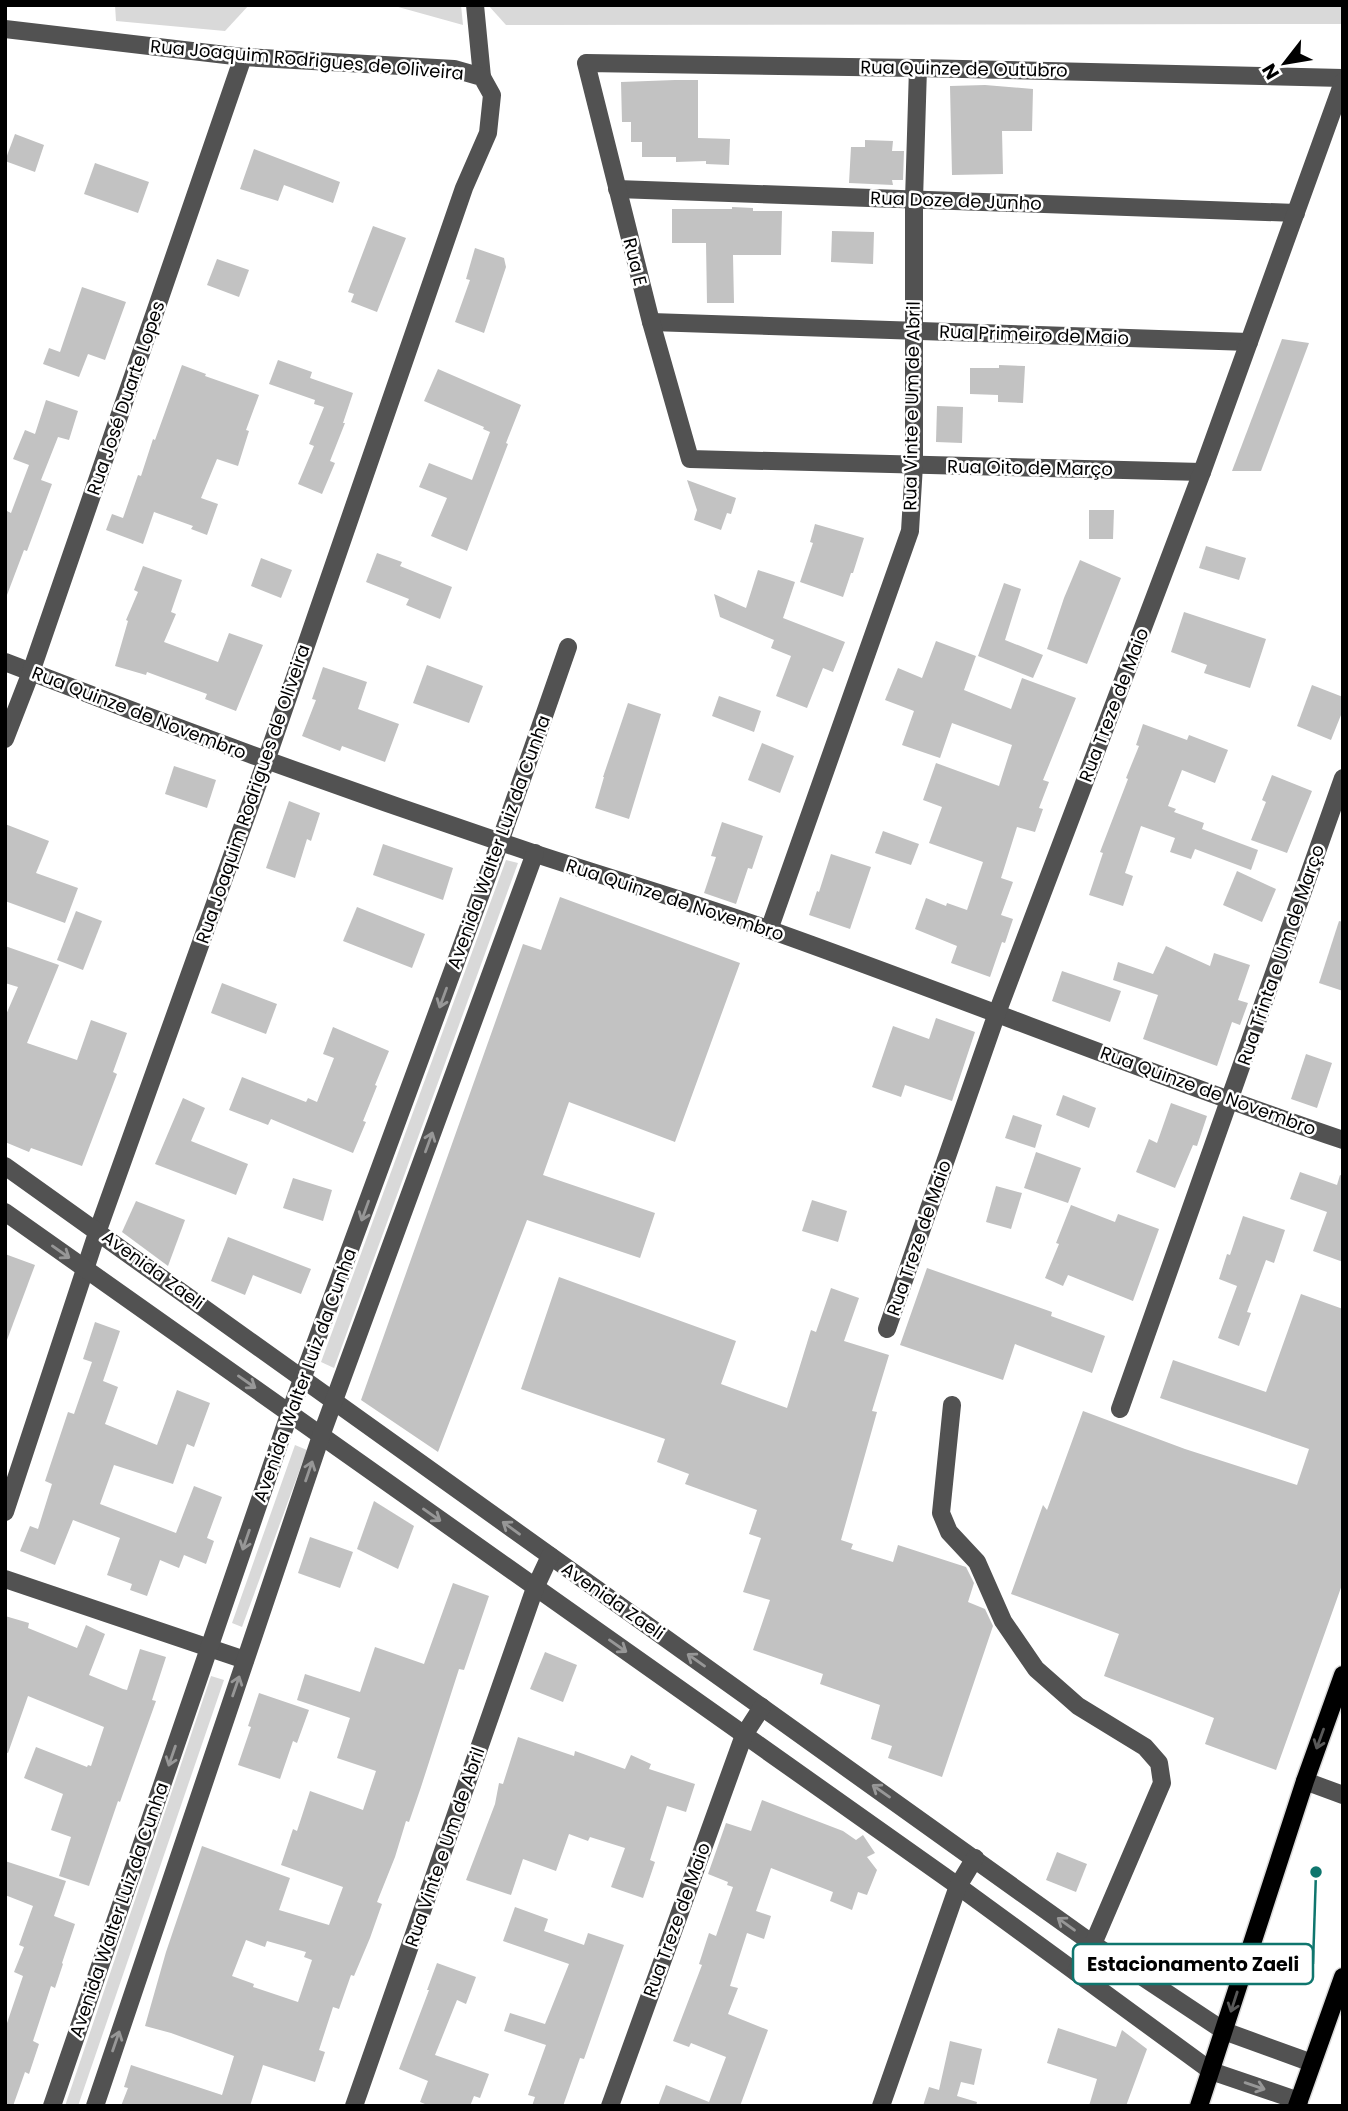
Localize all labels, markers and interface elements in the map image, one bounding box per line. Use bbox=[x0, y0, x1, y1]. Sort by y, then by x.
north arrow bbox=[1250, 28, 1320, 98]
street label: Rua Joaquim Rodrigues de Oliveira bbox=[149, 33, 465, 86]
street label: Rua Quinze de Outubro bbox=[860, 54, 1068, 83]
text: N bbox=[1256, 58, 1286, 85]
street label: Rua Doze de Junho bbox=[870, 185, 1042, 216]
street label: Rua E bbox=[617, 235, 654, 289]
street label: Rua José Duarte Lopes bbox=[81, 298, 170, 498]
street label: Rua Vinte e Um de Abril bbox=[897, 301, 926, 511]
street label: Rua Primeiro de Maio bbox=[939, 319, 1129, 350]
street label: Rua Oito de Março bbox=[947, 454, 1113, 481]
street label: Rua Treze de Maio bbox=[1073, 624, 1154, 785]
street label: Rua Joaquim Rodrigues de Oliveira bbox=[189, 641, 316, 947]
street label: Rua Quinze de Novembro bbox=[28, 660, 250, 765]
street label: Avenida Walter Luiz da Cunha bbox=[441, 711, 556, 972]
street label: Rua Trinta e Um de Março bbox=[1231, 841, 1330, 1068]
street label: Rua Quinze de Novembro bbox=[563, 852, 787, 947]
one-way arrow bbox=[436, 986, 448, 1008]
street label: Rua Quinze de Novembro bbox=[1097, 1040, 1319, 1141]
one-way arrow bbox=[423, 1131, 436, 1153]
street label: Rua Treze de Maio bbox=[880, 1157, 957, 1319]
one-way arrow bbox=[358, 1200, 370, 1222]
street label: Avenida Zaeli bbox=[97, 1224, 209, 1315]
street label: Avenida Walter Luiz da Cunha bbox=[247, 1244, 362, 1505]
one-way arrow bbox=[51, 1245, 70, 1259]
one-way arrow bbox=[237, 1375, 256, 1389]
one-way arrow bbox=[304, 1460, 316, 1482]
one-way arrow bbox=[422, 1508, 441, 1522]
one-way arrow bbox=[502, 1521, 521, 1535]
one-way arrow bbox=[239, 1529, 251, 1551]
street label: Avenida Zaeli bbox=[557, 1556, 670, 1645]
one-way arrow bbox=[608, 1639, 627, 1653]
one-way arrow bbox=[687, 1653, 706, 1667]
one-way arrow bbox=[231, 1676, 243, 1698]
one-way arrow bbox=[1313, 1728, 1325, 1750]
one-way arrow bbox=[165, 1744, 177, 1766]
street label: Rua Vinte e Um de Abril bbox=[399, 1744, 490, 1950]
street label: Avenida Walter Luiz da Cunha bbox=[63, 1779, 174, 2041]
one-way arrow bbox=[872, 1784, 891, 1799]
street label: Rua Treze de Maio bbox=[637, 1839, 716, 2001]
one-way arrow bbox=[1057, 1917, 1076, 1931]
callout: Estacionamento Zaeli bbox=[1073, 1944, 1313, 1984]
text: Estacionamento Zaeli bbox=[1087, 1951, 1299, 1978]
one-way arrow bbox=[1226, 1991, 1239, 2013]
one-way arrow bbox=[110, 2030, 123, 2052]
one-way arrow bbox=[1244, 2081, 1266, 2093]

